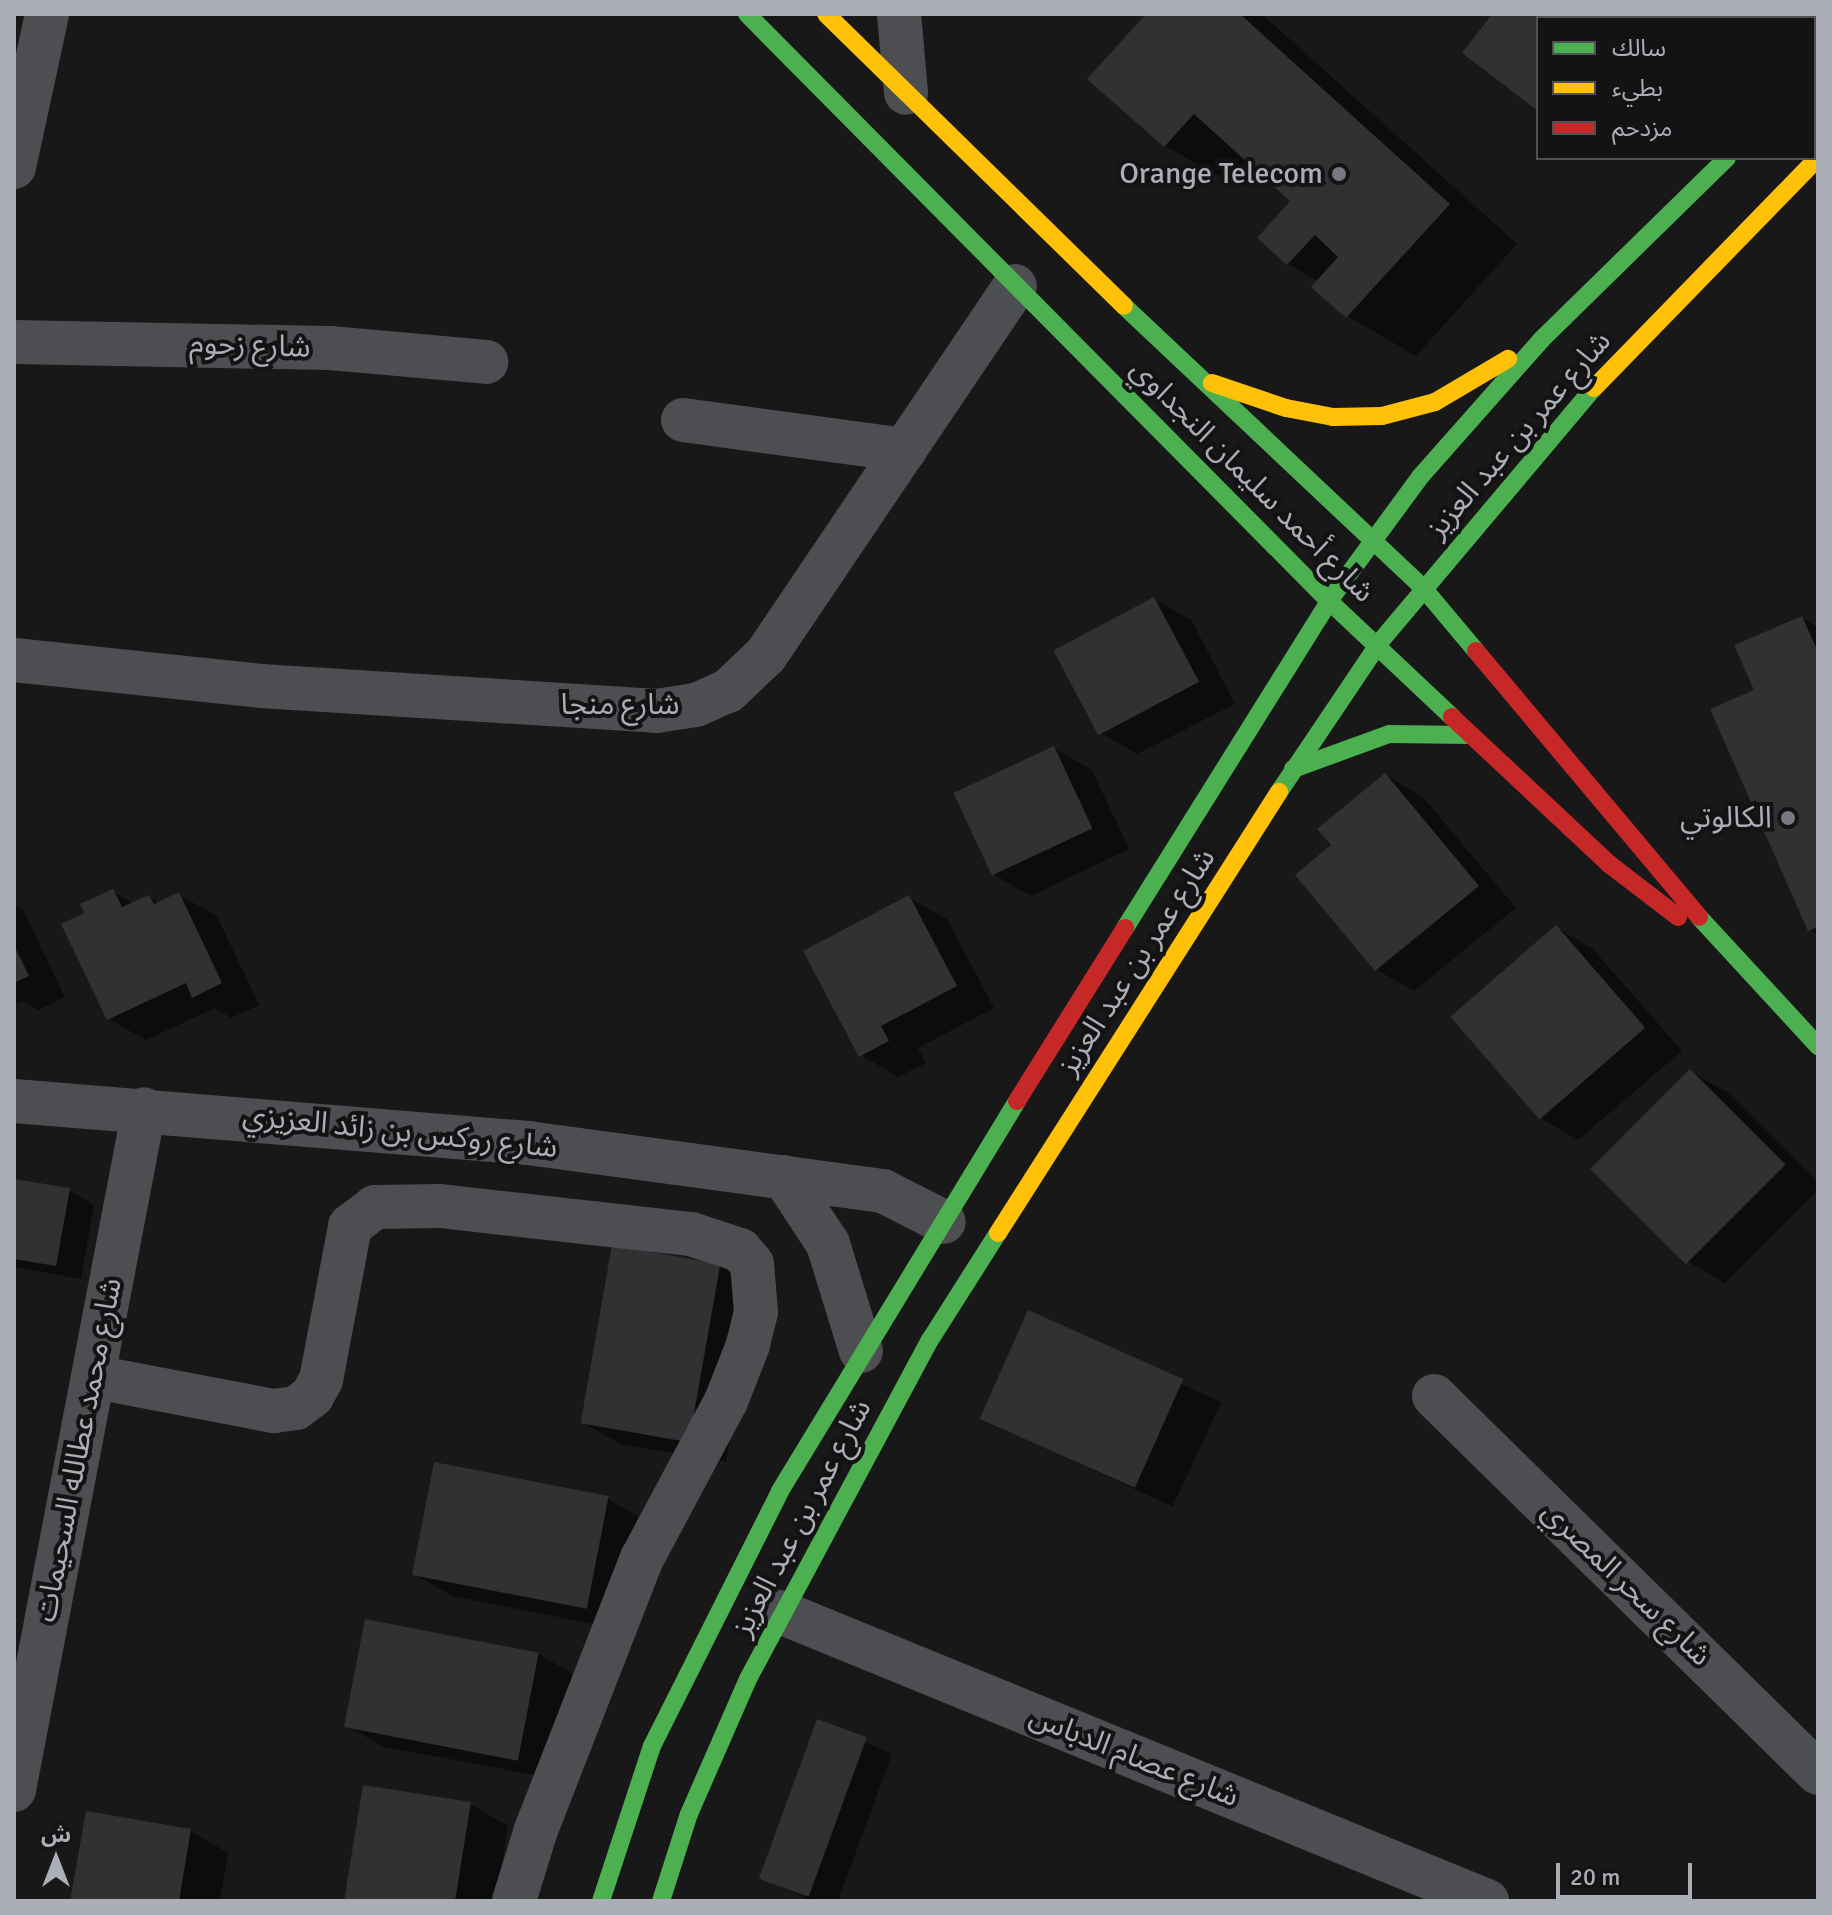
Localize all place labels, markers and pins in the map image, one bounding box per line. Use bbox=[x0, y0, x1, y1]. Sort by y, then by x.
place label: Orange Telecom bbox=[1119, 156, 1323, 192]
marker: Orange Telecom bbox=[1330, 165, 1348, 183]
place label: الكالوتي bbox=[1680, 800, 1772, 836]
marker: الكالوتي bbox=[1779, 809, 1797, 827]

